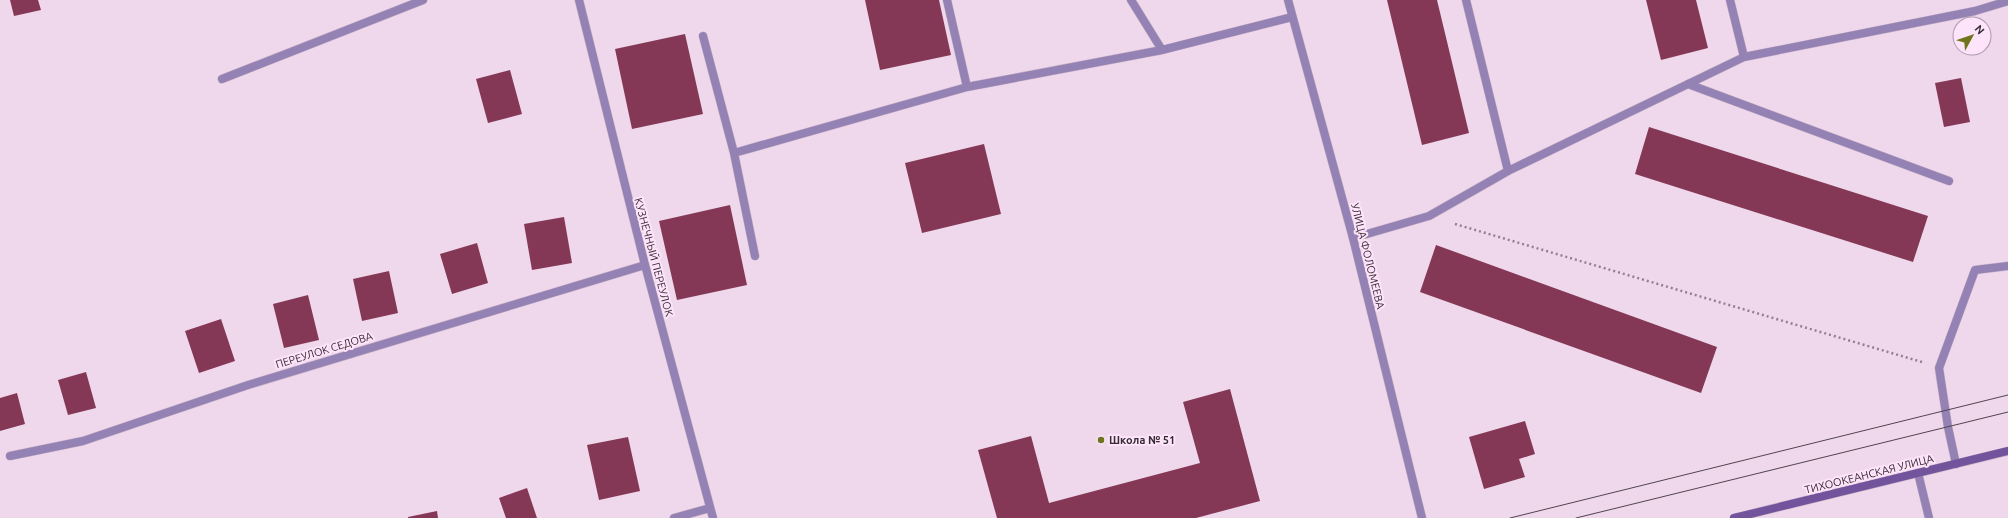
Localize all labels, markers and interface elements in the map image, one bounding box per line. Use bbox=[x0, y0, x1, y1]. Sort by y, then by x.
north arrow bbox=[1952, 16, 1992, 56]
text: N bbox=[1972, 23, 1987, 37]
street label: КУЗНЕЧНЫЙ ПЕРЕУЛОК bbox=[632, 196, 676, 318]
street label: УЛИЦА ФОЛОМЕЕВА bbox=[1349, 202, 1387, 311]
street label: ПЕРЕУЛОК СЕДОВА bbox=[274, 329, 375, 370]
place label: Школа № 51 bbox=[1109, 434, 1175, 446]
marker: Школа № 51 bbox=[1096, 435, 1106, 445]
street label: ТИХООКЕАНСКАЯ УЛИЦА bbox=[1803, 452, 1935, 496]

